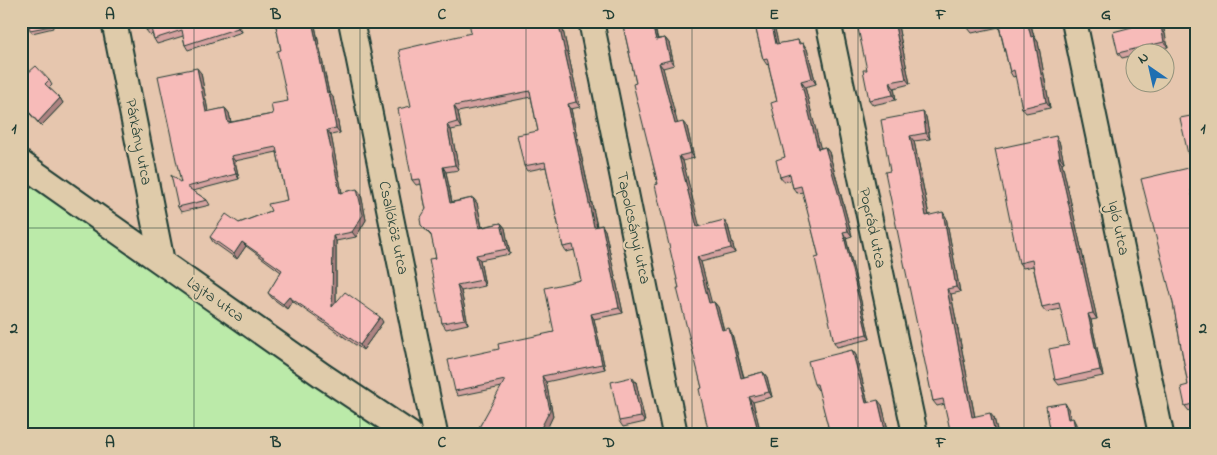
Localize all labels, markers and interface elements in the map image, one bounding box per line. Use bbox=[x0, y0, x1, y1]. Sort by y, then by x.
text: A bbox=[105, 3, 115, 27]
text: B bbox=[270, 3, 282, 27]
text: C bbox=[438, 3, 447, 27]
text: D bbox=[602, 3, 615, 27]
text: E bbox=[769, 3, 779, 27]
text: F bbox=[935, 3, 947, 27]
text: G bbox=[1101, 3, 1111, 27]
north arrow bbox=[1124, 42, 1174, 92]
text: N bbox=[1134, 47, 1153, 70]
street label: Párkány utca bbox=[118, 97, 158, 187]
text: 1 bbox=[11, 117, 17, 141]
text: 1 bbox=[1200, 117, 1206, 141]
street label: Tapolcsányi utca bbox=[609, 170, 657, 286]
street label: Csallóköz utca bbox=[371, 179, 415, 277]
street label: Poprád utca bbox=[852, 186, 892, 270]
street label: Igló utca bbox=[1100, 198, 1136, 258]
street label: Lajta utca bbox=[181, 271, 249, 329]
text: 2 bbox=[9, 317, 18, 341]
text: 2 bbox=[1198, 317, 1207, 341]
text: A bbox=[105, 431, 115, 455]
text: B bbox=[270, 431, 282, 455]
text: C bbox=[438, 431, 447, 455]
text: D bbox=[602, 431, 615, 455]
text: E bbox=[769, 431, 779, 455]
text: F bbox=[935, 431, 947, 455]
text: G bbox=[1101, 431, 1111, 455]

